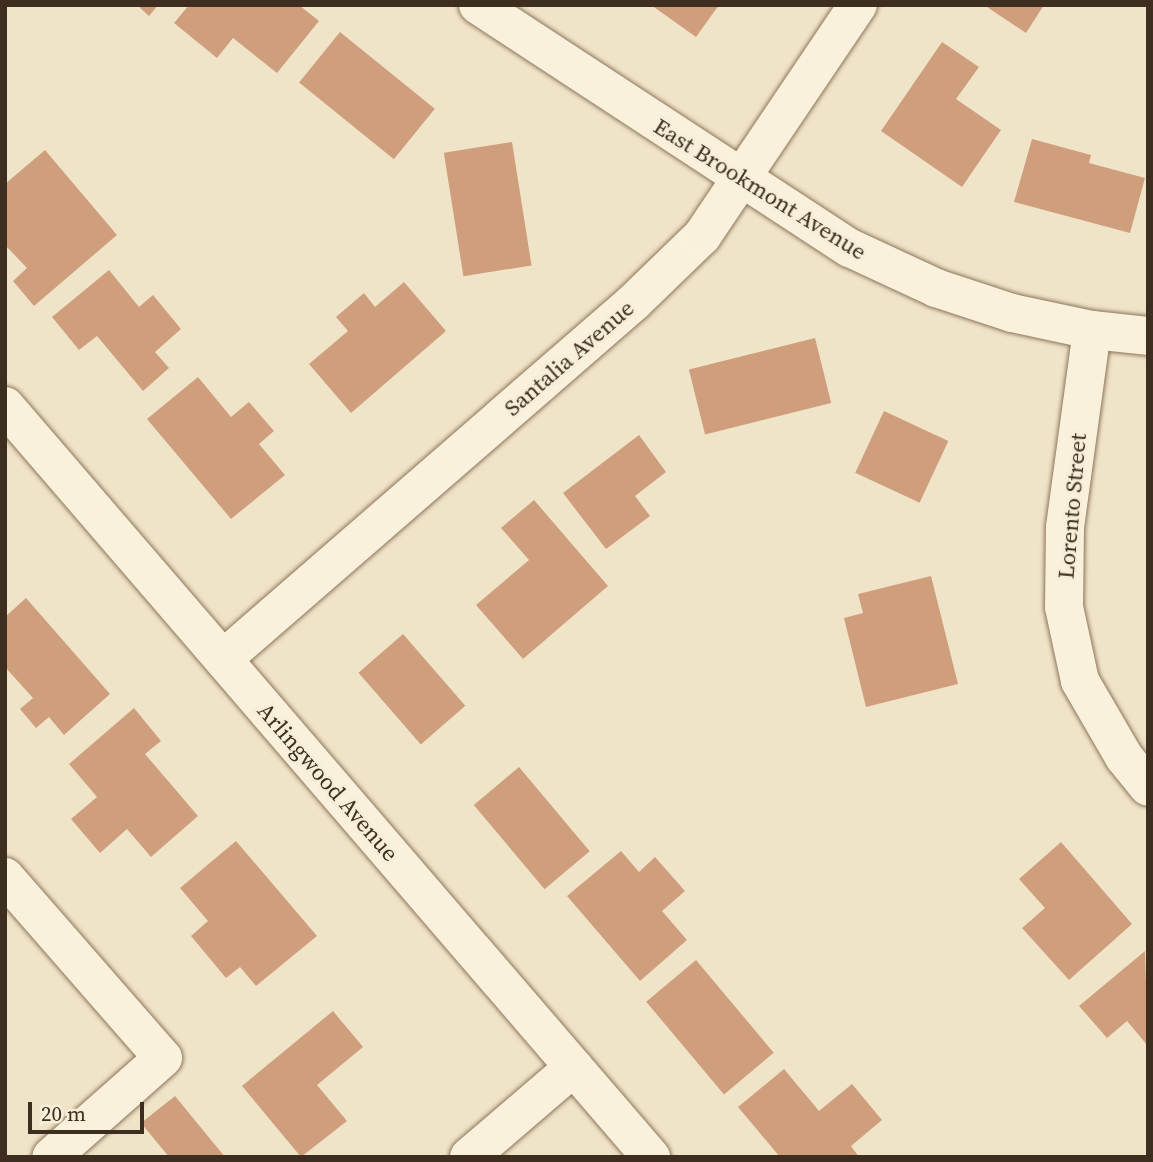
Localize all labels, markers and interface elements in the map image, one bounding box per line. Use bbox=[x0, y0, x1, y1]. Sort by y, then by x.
street label: East Brookmont Avenue bbox=[649, 112, 871, 266]
street label: Santalia Avenue bbox=[499, 294, 639, 422]
street label: Lorento Street bbox=[1052, 432, 1092, 580]
street label: Arlingwood Avenue bbox=[252, 697, 404, 867]
scale bar bbox=[32, 1088, 147, 1132]
text: 20 m bbox=[41, 1099, 86, 1128]

